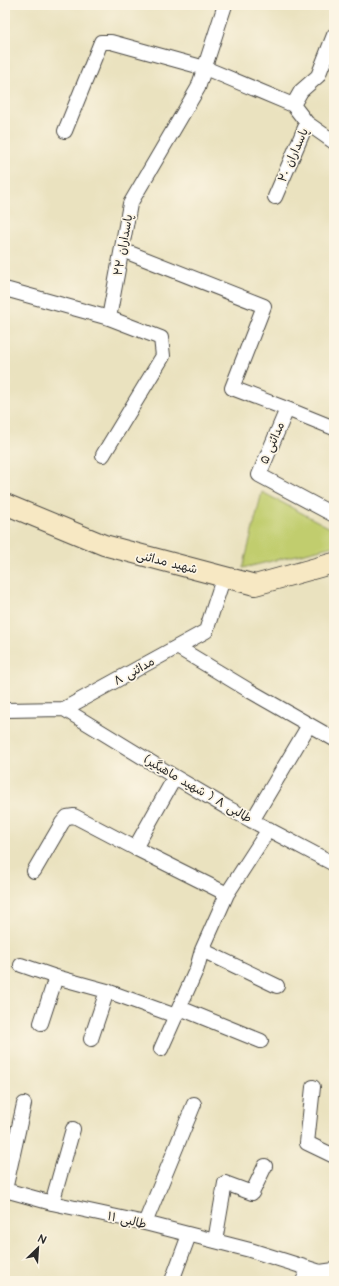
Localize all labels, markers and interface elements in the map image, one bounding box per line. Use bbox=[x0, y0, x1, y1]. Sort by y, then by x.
street label: پاسداران ۲۰ bbox=[274, 125, 313, 185]
street label: پاسداران ۲۲ bbox=[110, 213, 137, 277]
street label: مدائنی ۵ bbox=[256, 419, 289, 467]
street label: شهید مدائنی bbox=[135, 547, 199, 578]
street label: مدائنی ۸ bbox=[111, 653, 158, 690]
street label: طالبی ۸ ( شهید ماهیگیر) bbox=[141, 752, 255, 827]
street label: طالبی ۱۱ bbox=[106, 1208, 148, 1233]
north arrow bbox=[18, 1228, 58, 1268]
text: N bbox=[36, 1231, 48, 1248]

